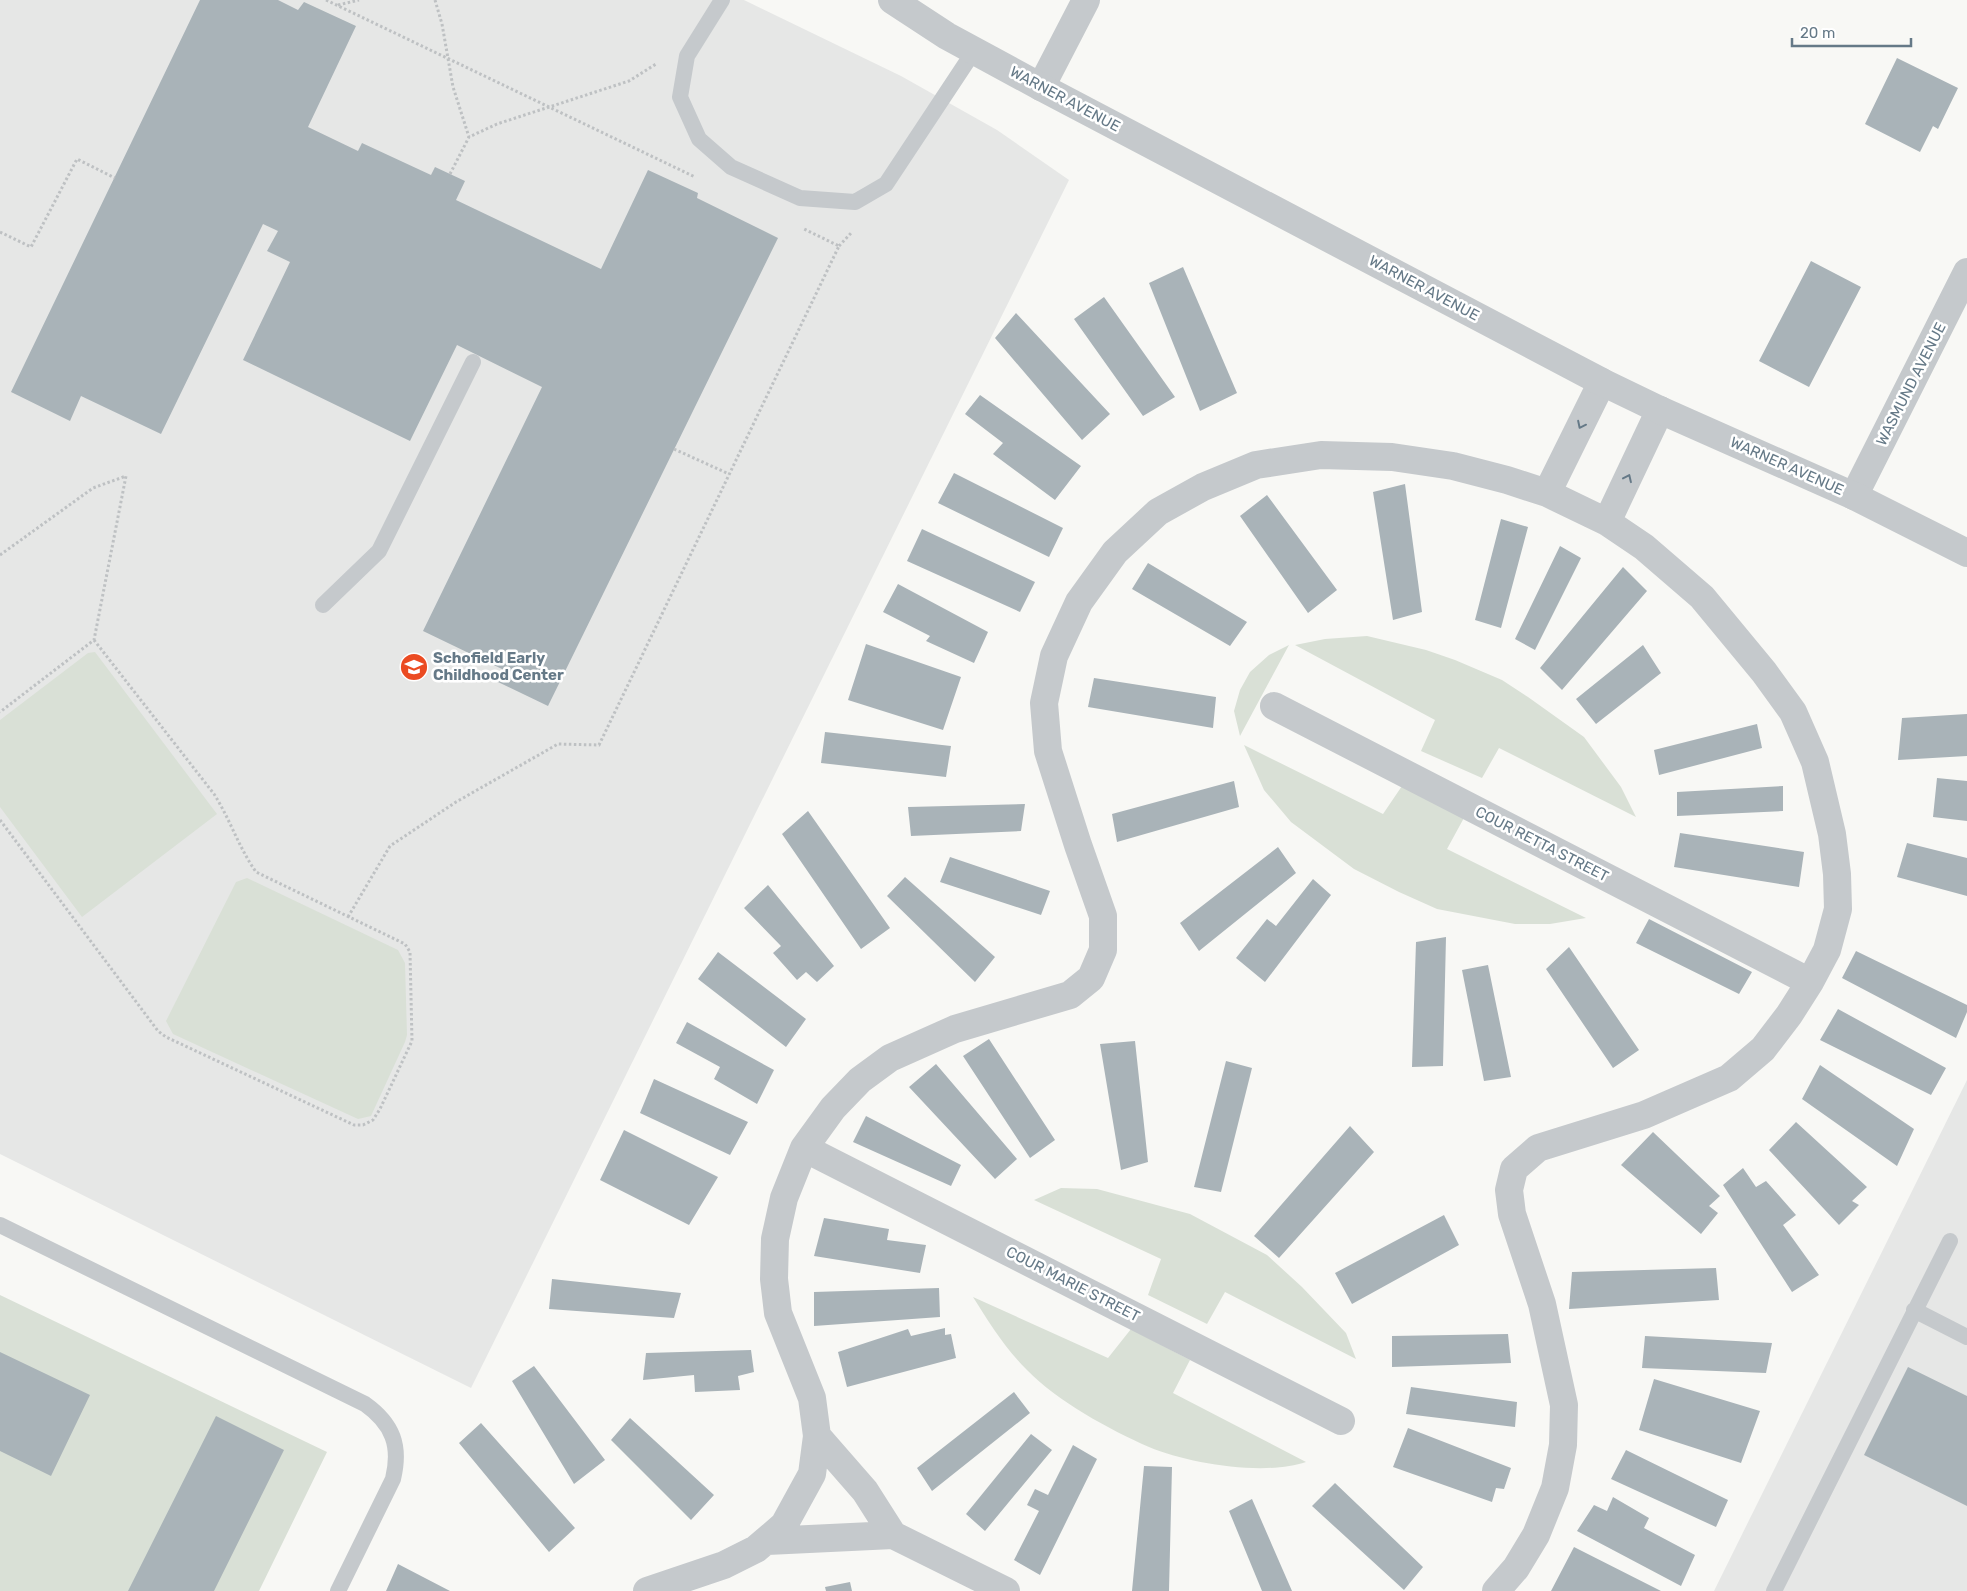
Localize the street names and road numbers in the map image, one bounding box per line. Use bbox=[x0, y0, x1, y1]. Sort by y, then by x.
street label: WARNER AVENUE bbox=[1007, 62, 1123, 136]
street label: WARNER AVENUE bbox=[1366, 251, 1482, 325]
street label: WASMUND AVENUE bbox=[1872, 320, 1950, 448]
street label: WARNER AVENUE bbox=[1727, 433, 1847, 499]
street label: COUR RETTA STREET bbox=[1472, 803, 1612, 886]
street label: COUR MARIE STREET bbox=[1003, 1243, 1143, 1326]

